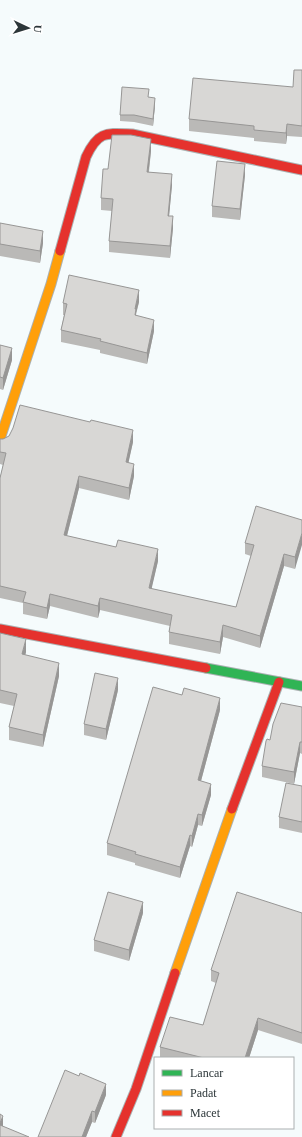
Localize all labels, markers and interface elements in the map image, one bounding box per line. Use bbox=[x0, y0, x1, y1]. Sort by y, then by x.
north arrow bbox=[8, 8, 48, 48]
text: U bbox=[32, 24, 44, 33]
legend bbox=[154, 1057, 294, 1129]
text: Lancar bbox=[190, 1066, 223, 1080]
text: Padat bbox=[190, 1086, 217, 1100]
text: Macet bbox=[190, 1106, 221, 1120]

